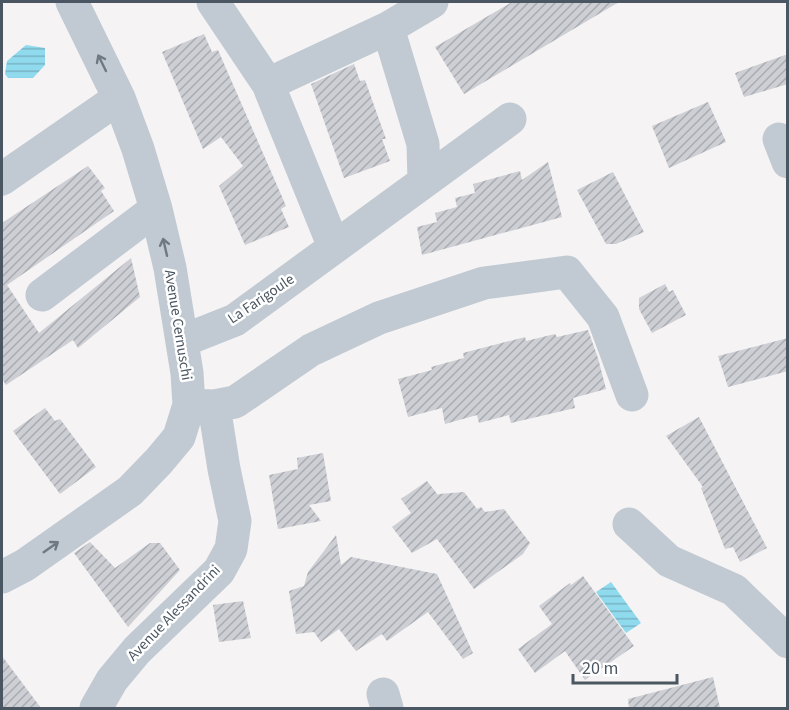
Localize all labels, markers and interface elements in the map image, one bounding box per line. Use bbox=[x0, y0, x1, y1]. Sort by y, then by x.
one-way arrow bbox=[96, 55, 108, 72]
one-way arrow bbox=[158, 238, 170, 257]
street label: Avenue Cernuschi bbox=[159, 268, 197, 382]
street label: La Farigoule bbox=[224, 269, 298, 329]
one-way arrow bbox=[43, 540, 59, 553]
street label: Avenue Alessandrini bbox=[123, 560, 225, 666]
scale bar bbox=[573, 647, 676, 685]
text: 20 m bbox=[582, 656, 618, 681]

